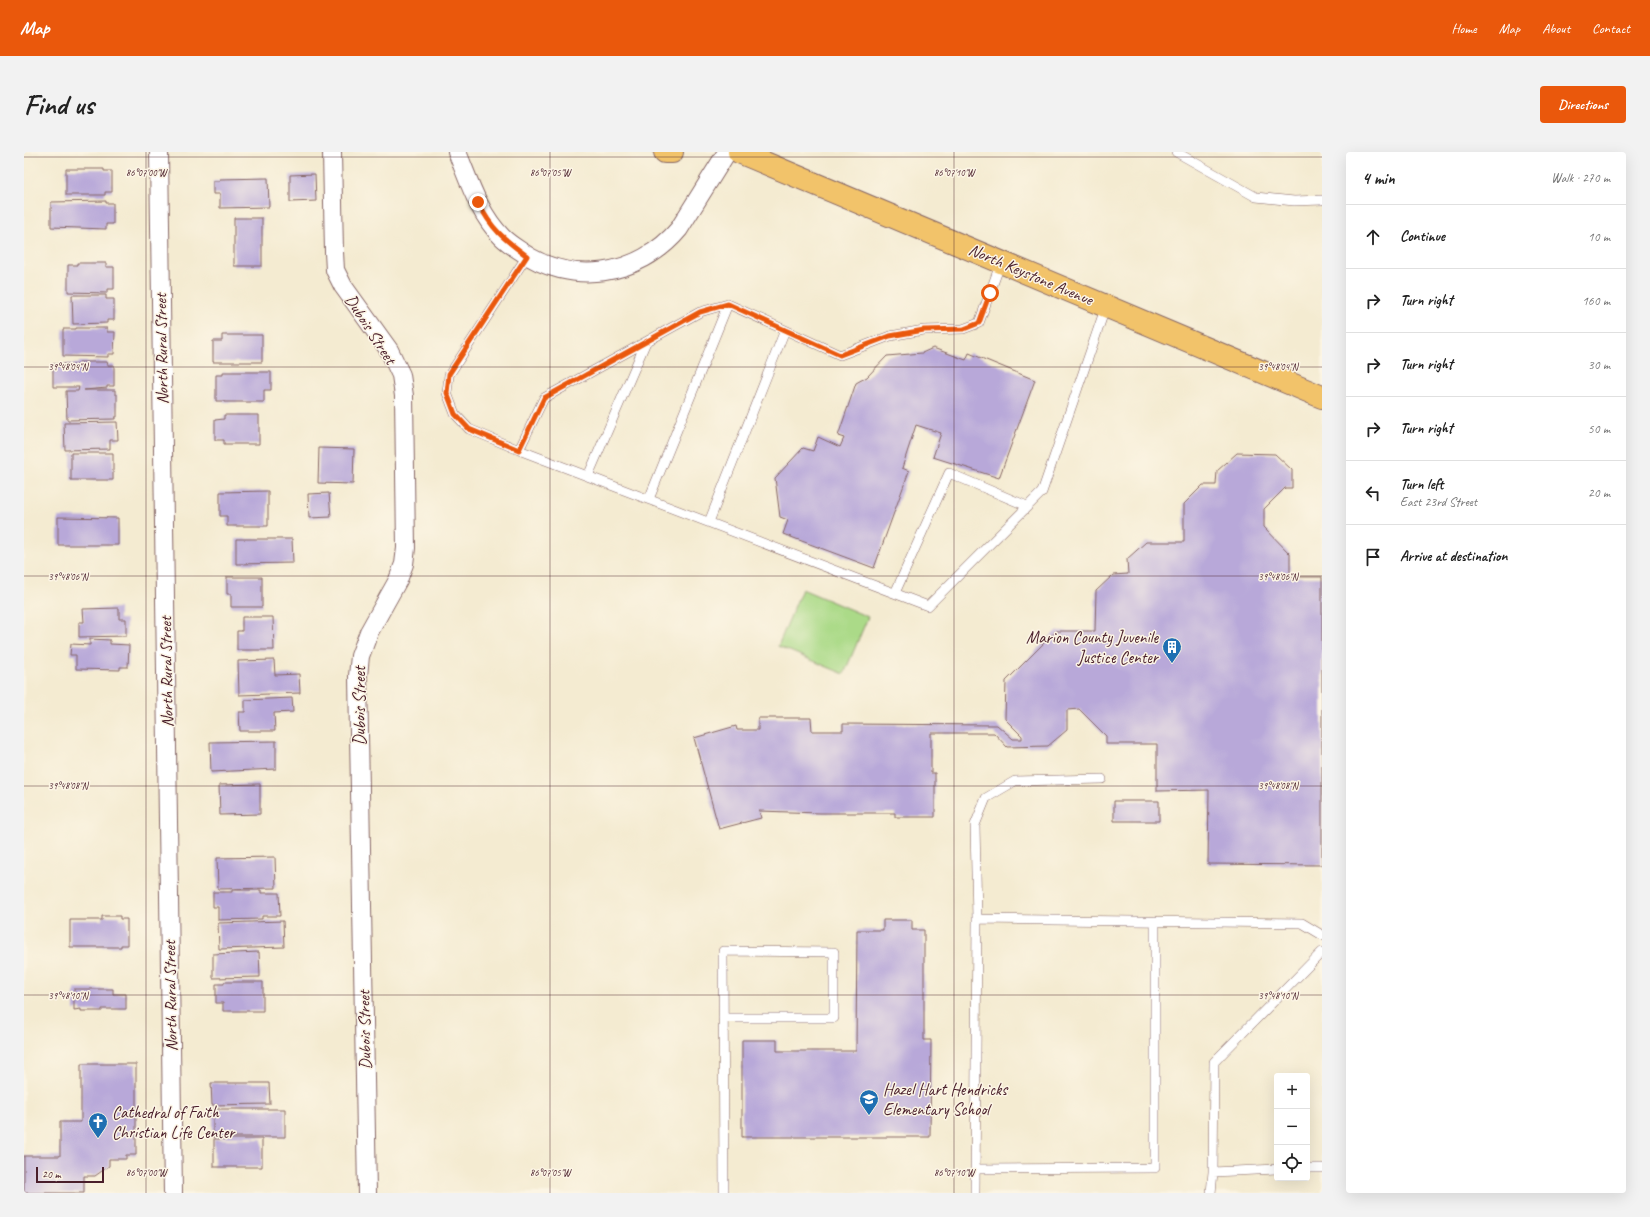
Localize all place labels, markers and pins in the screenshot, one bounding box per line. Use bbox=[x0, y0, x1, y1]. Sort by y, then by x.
place label: Marion County Juvenile Justice Center bbox=[1026, 627, 1160, 668]
building icon: Marion County Juvenile Justice Center bbox=[1161, 636, 1183, 664]
place label: Hazel Hart Hendricks Elementary School bbox=[883, 1079, 1009, 1120]
school or university icon: Hazel Hart Hendricks Elementary School bbox=[858, 1088, 880, 1116]
place label: Cathedral of Faith Christian Life Center bbox=[112, 1102, 236, 1143]
church icon: Cathedral of Faith Christian Life Center bbox=[87, 1111, 109, 1139]

